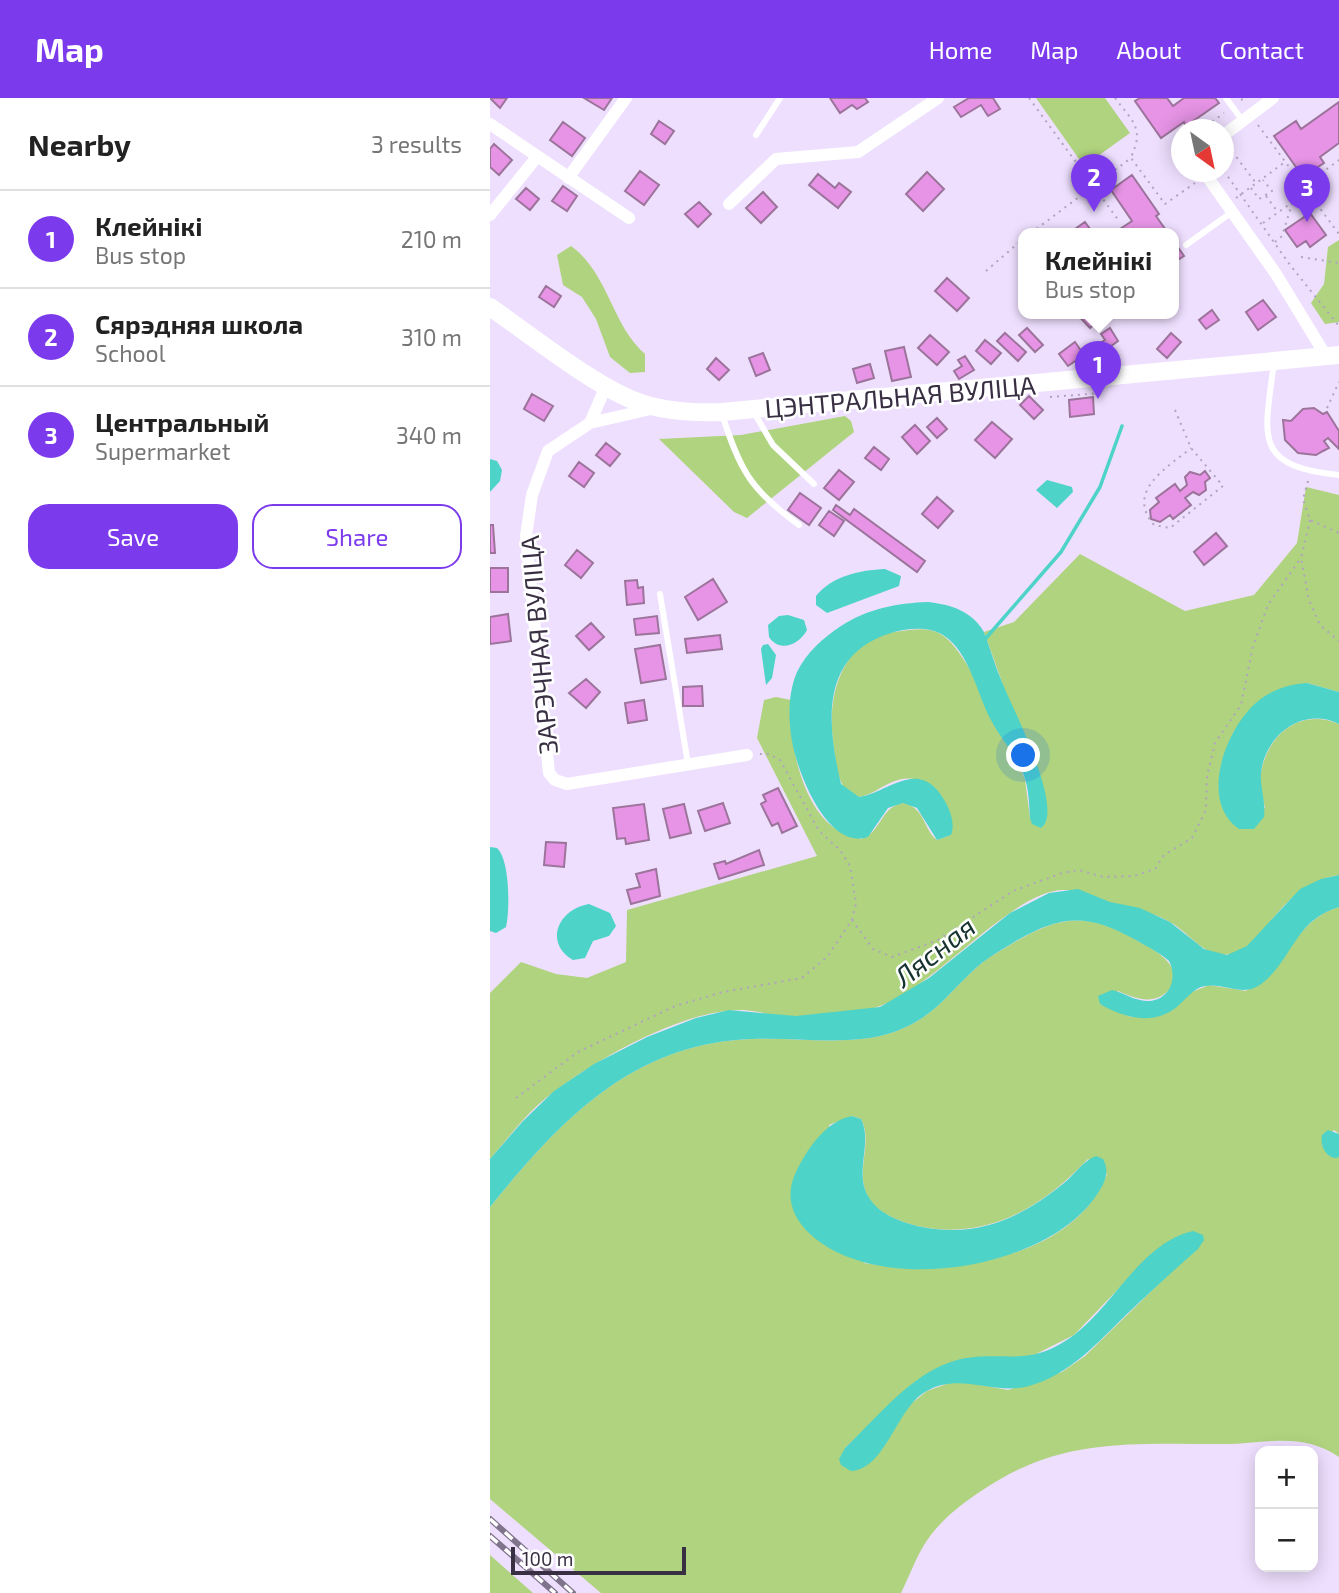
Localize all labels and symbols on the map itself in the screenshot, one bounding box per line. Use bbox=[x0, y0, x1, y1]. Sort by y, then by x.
north arrow bbox=[1171, 119, 1234, 182]
pin: 2 bbox=[1071, 154, 1117, 212]
pin: 3 bbox=[1284, 164, 1330, 222]
pin: 1 bbox=[1075, 341, 1121, 399]
street label: ЦЭНТРАЛЬНАЯ ВУЛІЦА bbox=[763, 369, 1037, 423]
street label: ЗАРЭЧНАЯ ВУЛІЦА bbox=[513, 534, 563, 756]
your location bbox=[1006, 738, 1040, 772]
water label: Лясная bbox=[886, 909, 982, 994]
scale bar bbox=[511, 1544, 686, 1576]

